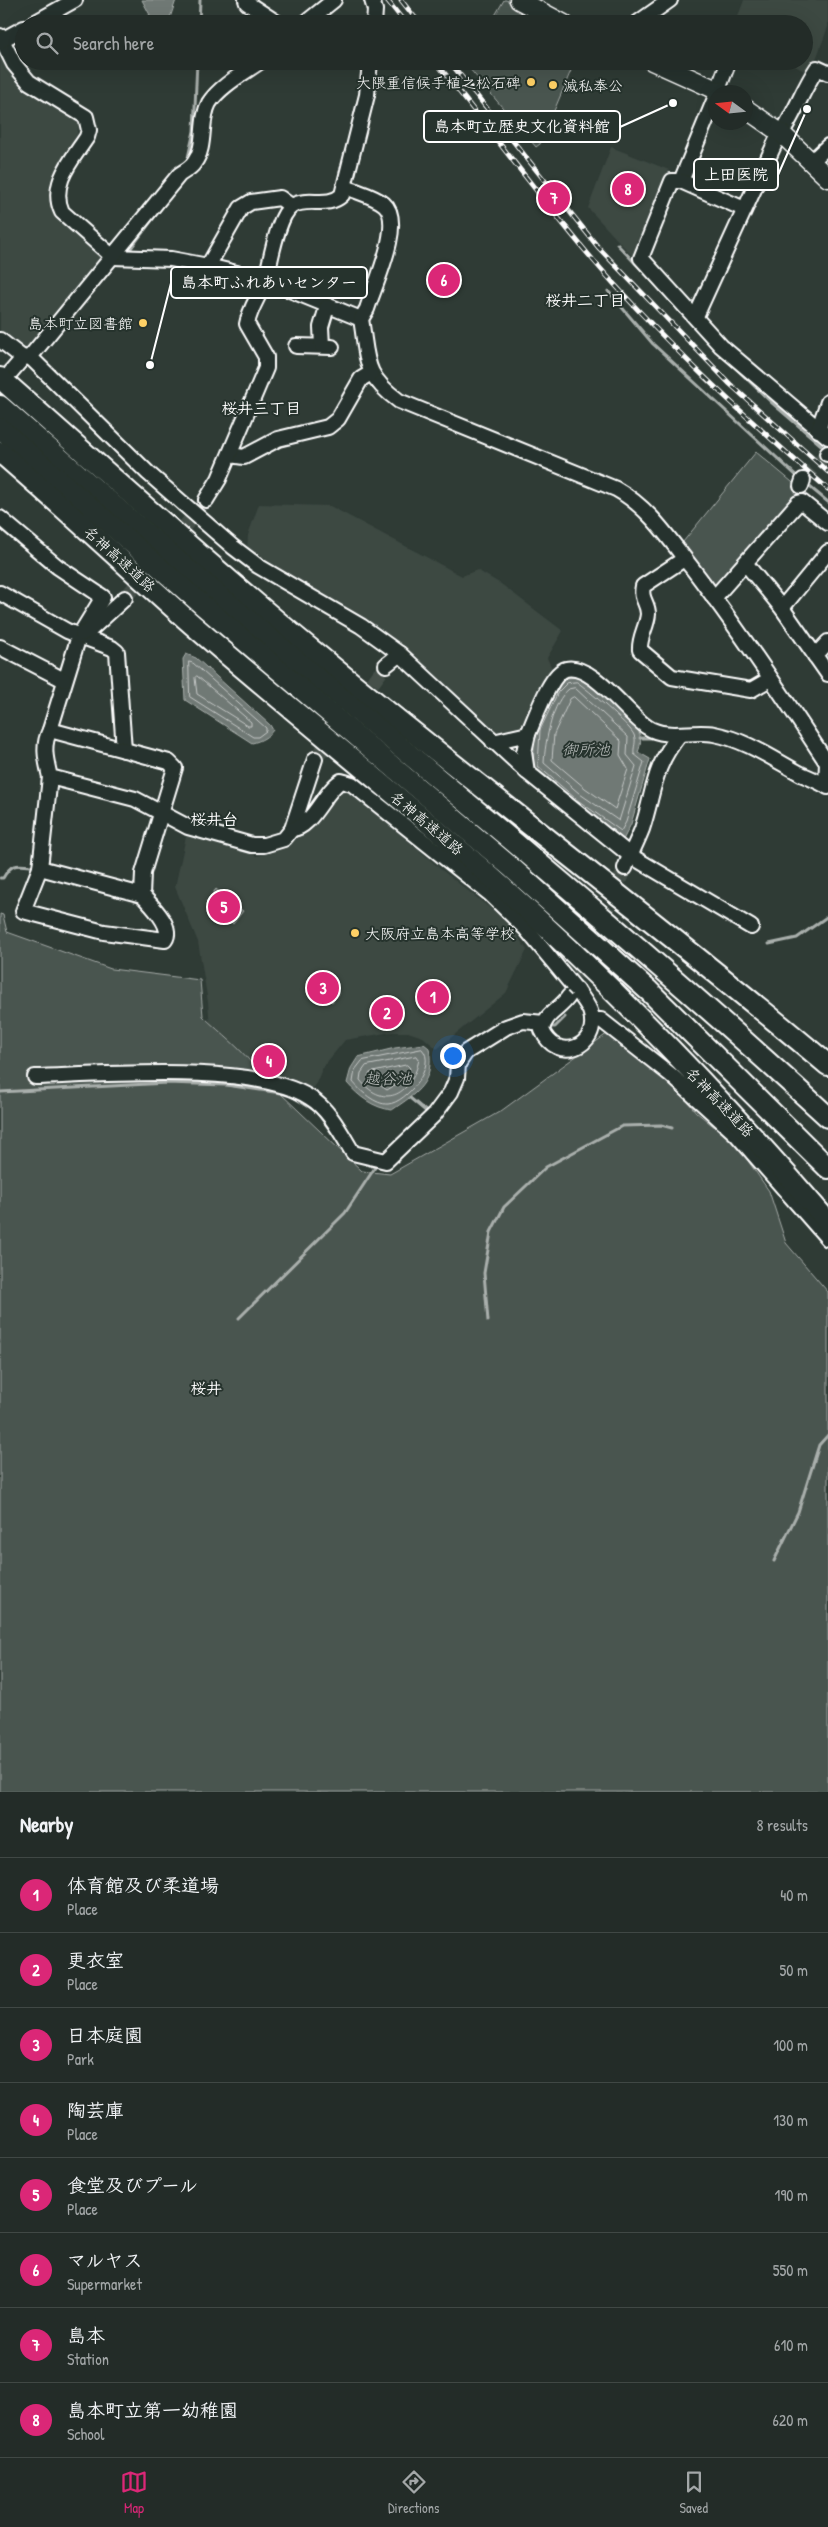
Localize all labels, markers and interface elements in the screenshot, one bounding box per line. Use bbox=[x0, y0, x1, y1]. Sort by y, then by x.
search box bbox=[15, 15, 813, 70]
icon: search bbox=[33, 29, 61, 57]
text: Search here bbox=[73, 30, 154, 56]
place label: 大隈重信候手植之松石碑 bbox=[356, 72, 521, 93]
place label: 滅私奉公 bbox=[563, 75, 623, 96]
marker: 大隈重信候手植之松石碑 bbox=[525, 76, 537, 88]
marker: 滅私奉公 bbox=[547, 79, 559, 91]
north arrow bbox=[708, 85, 753, 130]
callout: 島本町立歴史文化資料館 bbox=[424, 111, 620, 142]
text: 島本町立歴史文化資料館 bbox=[434, 115, 610, 137]
callout: 上田医院 bbox=[694, 159, 778, 190]
text: 上田医院 bbox=[704, 163, 768, 185]
pin: 8 bbox=[612, 170, 644, 208]
pin: 7 bbox=[538, 179, 570, 217]
pin: 6 bbox=[428, 261, 460, 299]
callout: 島本町ふれあいセンター bbox=[171, 267, 367, 298]
text: 島本町ふれあいセンター bbox=[181, 271, 357, 293]
district label: 桜井二丁目 bbox=[545, 289, 625, 311]
place label: 島本町立図書館 bbox=[28, 313, 133, 334]
marker: 島本町立図書館 bbox=[137, 317, 149, 329]
district label: 桜井三丁目 bbox=[221, 397, 301, 419]
street label: 名神高速道路 bbox=[80, 521, 160, 597]
water label: 御所池 bbox=[562, 738, 611, 760]
street label: 名神高速道路 bbox=[386, 786, 468, 860]
district label: 桜井台 bbox=[190, 808, 238, 830]
pin: 5 bbox=[208, 888, 240, 926]
place label: 大阪府立島本高等学校 bbox=[365, 923, 515, 944]
marker: 大阪府立島本高等学校 bbox=[349, 927, 361, 939]
pin: 3 bbox=[307, 969, 339, 1007]
pin: 1 bbox=[417, 978, 449, 1016]
pin: 2 bbox=[371, 994, 403, 1032]
pin: 4 bbox=[253, 1042, 285, 1080]
your location bbox=[440, 1043, 466, 1069]
street label: 名神高速道路 bbox=[681, 1062, 759, 1142]
water label: 越谷池 bbox=[363, 1067, 413, 1089]
district label: 桜井 bbox=[190, 1377, 222, 1399]
text: Nearby bbox=[20, 1810, 73, 1839]
text: 8 results bbox=[756, 1814, 808, 1836]
text: 体育館及び柔道場 bbox=[67, 1872, 219, 1898]
text: 1 bbox=[33, 1884, 39, 1906]
text: 40 m bbox=[780, 1884, 808, 1906]
text: Place bbox=[67, 1898, 98, 1920]
text: 更衣室 bbox=[67, 1947, 124, 1973]
text: 2 bbox=[32, 1959, 40, 1981]
text: 50 m bbox=[780, 1959, 808, 1981]
text: Place bbox=[67, 1973, 98, 1995]
text: 日本庭園 bbox=[67, 2022, 143, 2048]
text: 3 bbox=[32, 2034, 40, 2056]
text: 100 m bbox=[773, 2034, 808, 2056]
text: Park bbox=[67, 2048, 94, 2070]
text: 陶芸庫 bbox=[67, 2097, 124, 2123]
text: 4 bbox=[33, 2109, 39, 2131]
text: 130 m bbox=[773, 2109, 808, 2131]
text: Place bbox=[67, 2123, 98, 2145]
text: 食堂及びプール bbox=[67, 2172, 198, 2198]
text: 5 bbox=[33, 2184, 39, 2206]
text: 190 m bbox=[775, 2184, 808, 2206]
text: Place bbox=[67, 2198, 98, 2220]
text: マルヤス bbox=[67, 2247, 143, 2273]
text: 6 bbox=[33, 2259, 39, 2281]
text: 550 m bbox=[773, 2259, 808, 2281]
text: Supermarket bbox=[67, 2273, 142, 2295]
text: 島本 bbox=[67, 2322, 105, 2348]
text: 7 bbox=[32, 2334, 40, 2356]
text: 610 m bbox=[774, 2334, 808, 2356]
text: Station bbox=[67, 2348, 109, 2370]
text: 島本町立第一幼稚園 bbox=[67, 2397, 238, 2423]
text: 8 bbox=[33, 2409, 39, 2431]
text: 620 m bbox=[772, 2409, 808, 2431]
text: School bbox=[67, 2423, 104, 2445]
tab: Map bbox=[120, 2468, 148, 2517]
tab: Directions bbox=[388, 2468, 439, 2517]
tab: Saved bbox=[679, 2468, 708, 2517]

